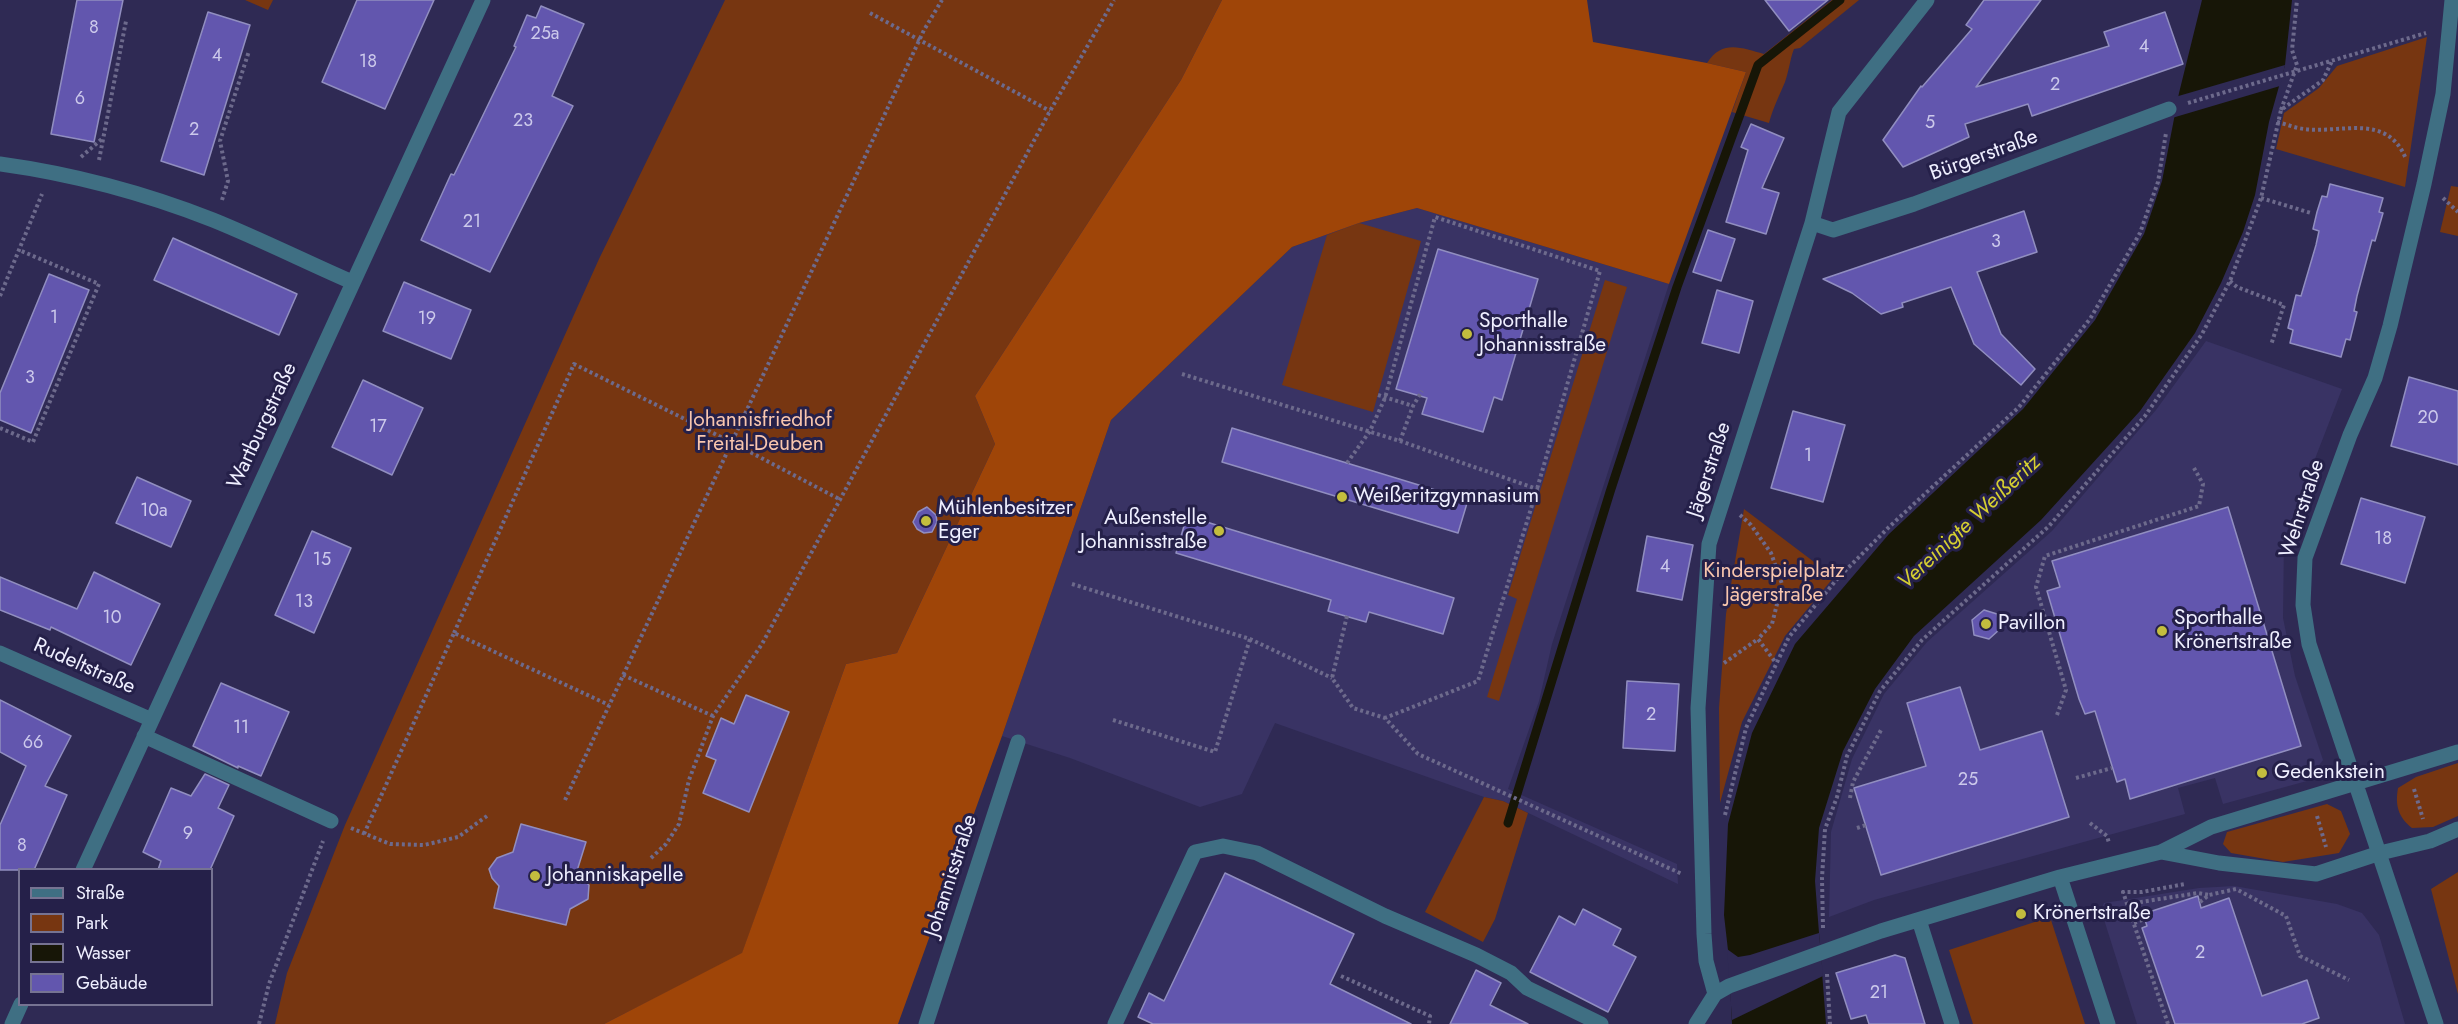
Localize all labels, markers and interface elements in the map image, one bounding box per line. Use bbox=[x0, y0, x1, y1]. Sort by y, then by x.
house number: 8 bbox=[89, 18, 99, 40]
house number: 25a bbox=[530, 24, 560, 46]
house number: 4 bbox=[2139, 37, 2149, 59]
house number: 4 bbox=[212, 46, 222, 68]
house number: 18 bbox=[359, 52, 377, 74]
house number: 2 bbox=[2050, 75, 2060, 97]
house number: 6 bbox=[75, 89, 85, 111]
house number: 23 bbox=[513, 111, 533, 133]
house number: 5 bbox=[1925, 113, 1935, 135]
house number: 2 bbox=[189, 120, 199, 142]
street label: Bürgerstraße bbox=[1927, 125, 2041, 187]
house number: 21 bbox=[463, 212, 481, 234]
house number: 3 bbox=[1991, 232, 2001, 254]
house number: 1 bbox=[50, 308, 58, 330]
house number: 19 bbox=[418, 309, 436, 331]
place label: Sporthalle Johannisstraße bbox=[1479, 309, 1606, 359]
marker: Sporthalle Johannisstraße bbox=[1460, 327, 1474, 341]
street label: Wartburgstraße bbox=[223, 359, 303, 493]
house number: 3 bbox=[25, 368, 35, 390]
park label: Johannisfriedhof Freital-Deuben bbox=[688, 408, 832, 458]
house number: 20 bbox=[2417, 408, 2439, 430]
house number: 17 bbox=[369, 417, 387, 439]
street label: Jägerstraße bbox=[1683, 419, 1737, 521]
house number: 1 bbox=[1804, 446, 1812, 468]
water label: Vereinigte Weißeritz bbox=[1893, 450, 2047, 596]
street label: Wehrstraße bbox=[2275, 457, 2331, 561]
place label: Weißeritzgymnasium bbox=[1354, 484, 1539, 510]
marker: Weißeritzgymnasium bbox=[1335, 490, 1349, 504]
place label: Mühlenbesitzer Eger bbox=[938, 496, 1073, 546]
house number: 10a bbox=[140, 501, 168, 523]
place label: Außenstelle Johannisstraße bbox=[1080, 506, 1207, 556]
marker: Mühlenbesitzer Eger bbox=[919, 514, 933, 528]
marker: Außenstelle Johannisstraße bbox=[1212, 524, 1226, 538]
house number: 18 bbox=[2374, 529, 2392, 551]
house number: 15 bbox=[313, 550, 331, 572]
house number: 4 bbox=[1660, 557, 1670, 579]
park label: Kinderspielplatz Jägerstraße bbox=[1703, 559, 1845, 609]
house number: 13 bbox=[295, 592, 313, 614]
place label: Sporthalle Krönertstraße bbox=[2174, 606, 2292, 656]
house number: 10 bbox=[103, 608, 121, 630]
place label: Pavillon bbox=[1998, 611, 2066, 637]
marker: Pavillon bbox=[1979, 617, 1993, 631]
marker: Sporthalle Krönertstraße bbox=[2155, 624, 2169, 638]
street label: Rudeltstraße bbox=[29, 633, 139, 701]
house number: 2 bbox=[1646, 705, 1656, 727]
house number: 11 bbox=[233, 718, 249, 740]
house number: 66 bbox=[23, 733, 43, 755]
place label: Gedenkstein bbox=[2274, 760, 2385, 786]
marker: Gedenkstein bbox=[2255, 766, 2269, 780]
house number: 25 bbox=[1958, 770, 1978, 792]
street label: Johannisstraße bbox=[920, 812, 984, 940]
house number: 9 bbox=[183, 824, 193, 846]
house number: 8 bbox=[17, 836, 27, 858]
place label: Johanniskapelle bbox=[547, 863, 683, 889]
legend bbox=[18, 868, 213, 1006]
marker: Johanniskapelle bbox=[528, 869, 542, 883]
text: Straße bbox=[76, 880, 124, 906]
place label: Krönertstraße bbox=[2033, 901, 2151, 927]
marker: Krönertstraße bbox=[2014, 907, 2028, 921]
text: Park bbox=[76, 910, 108, 936]
text: Wasser bbox=[76, 940, 131, 966]
house number: 2 bbox=[2195, 943, 2205, 965]
text: Gebäude bbox=[76, 970, 147, 996]
house number: 21 bbox=[1870, 983, 1888, 1005]

